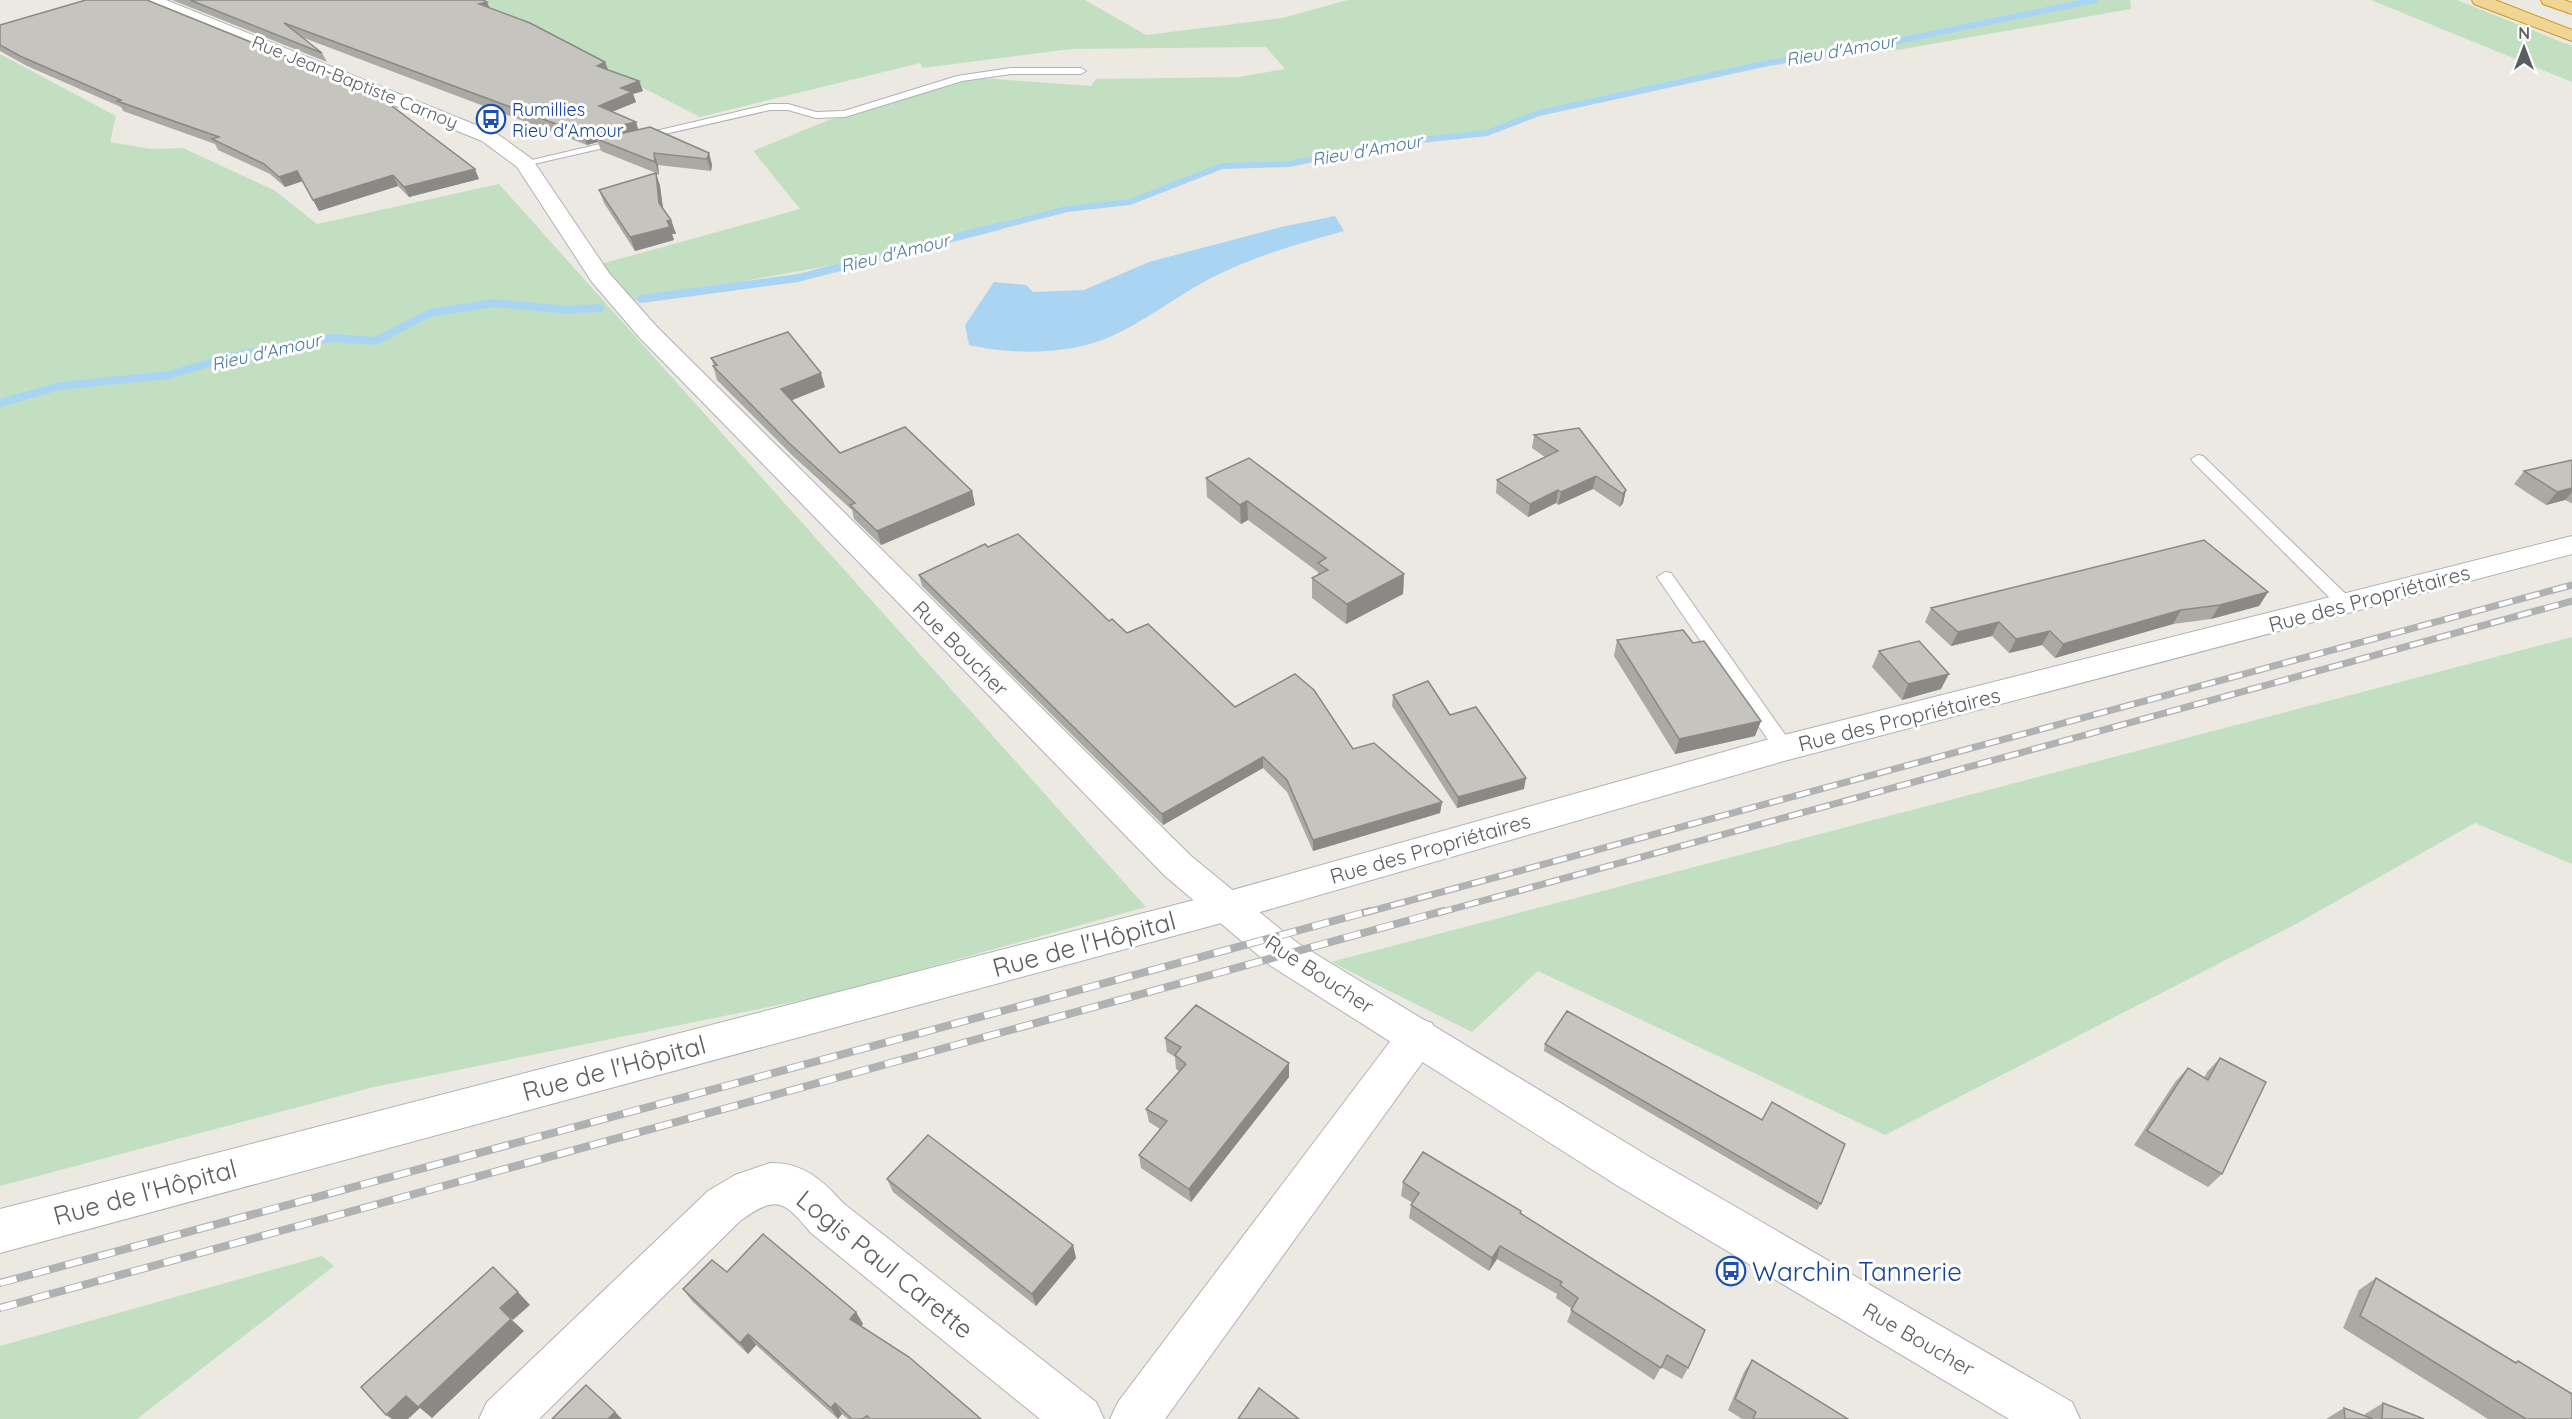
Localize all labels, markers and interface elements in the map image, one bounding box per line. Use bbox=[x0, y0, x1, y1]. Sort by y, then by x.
north arrow bbox=[2494, 18, 2554, 78]
text: N bbox=[2518, 23, 2530, 43]
water label: Rieu d'Amour bbox=[1784, 29, 1900, 71]
street label: Rue Jean-Baptiste Carnoy bbox=[249, 30, 461, 134]
place label: Rumillies Rieu d'Amour bbox=[512, 98, 624, 142]
bus stop icon: Rumillies Rieu d'Amour bbox=[475, 103, 507, 135]
water label: Rieu d'Amour bbox=[1310, 129, 1426, 171]
water label: Rieu d'Amour bbox=[838, 228, 954, 278]
water label: Rieu d'Amour bbox=[209, 328, 325, 376]
street label: Rue des Propriétaires bbox=[2266, 559, 2472, 637]
street label: Rue Boucher bbox=[908, 595, 1014, 701]
street label: Rue des Propriétaires bbox=[1795, 681, 2003, 757]
street label: Rue des Propriétaires bbox=[1327, 807, 1533, 889]
street label: Rue de l'Hôpital bbox=[989, 904, 1179, 984]
street label: Rue Boucher bbox=[1261, 929, 1379, 1019]
street label: Rue de l'Hôpital bbox=[519, 1028, 709, 1108]
street label: Rue de l'Hôpital bbox=[50, 1152, 240, 1232]
street label: Logis Paul Carette bbox=[790, 1182, 980, 1346]
bus stop icon: Warchin Tannerie bbox=[1715, 1255, 1747, 1287]
place label: Warchin Tannerie bbox=[1752, 1255, 1962, 1288]
street label: Rue Boucher bbox=[1859, 1297, 1979, 1381]

